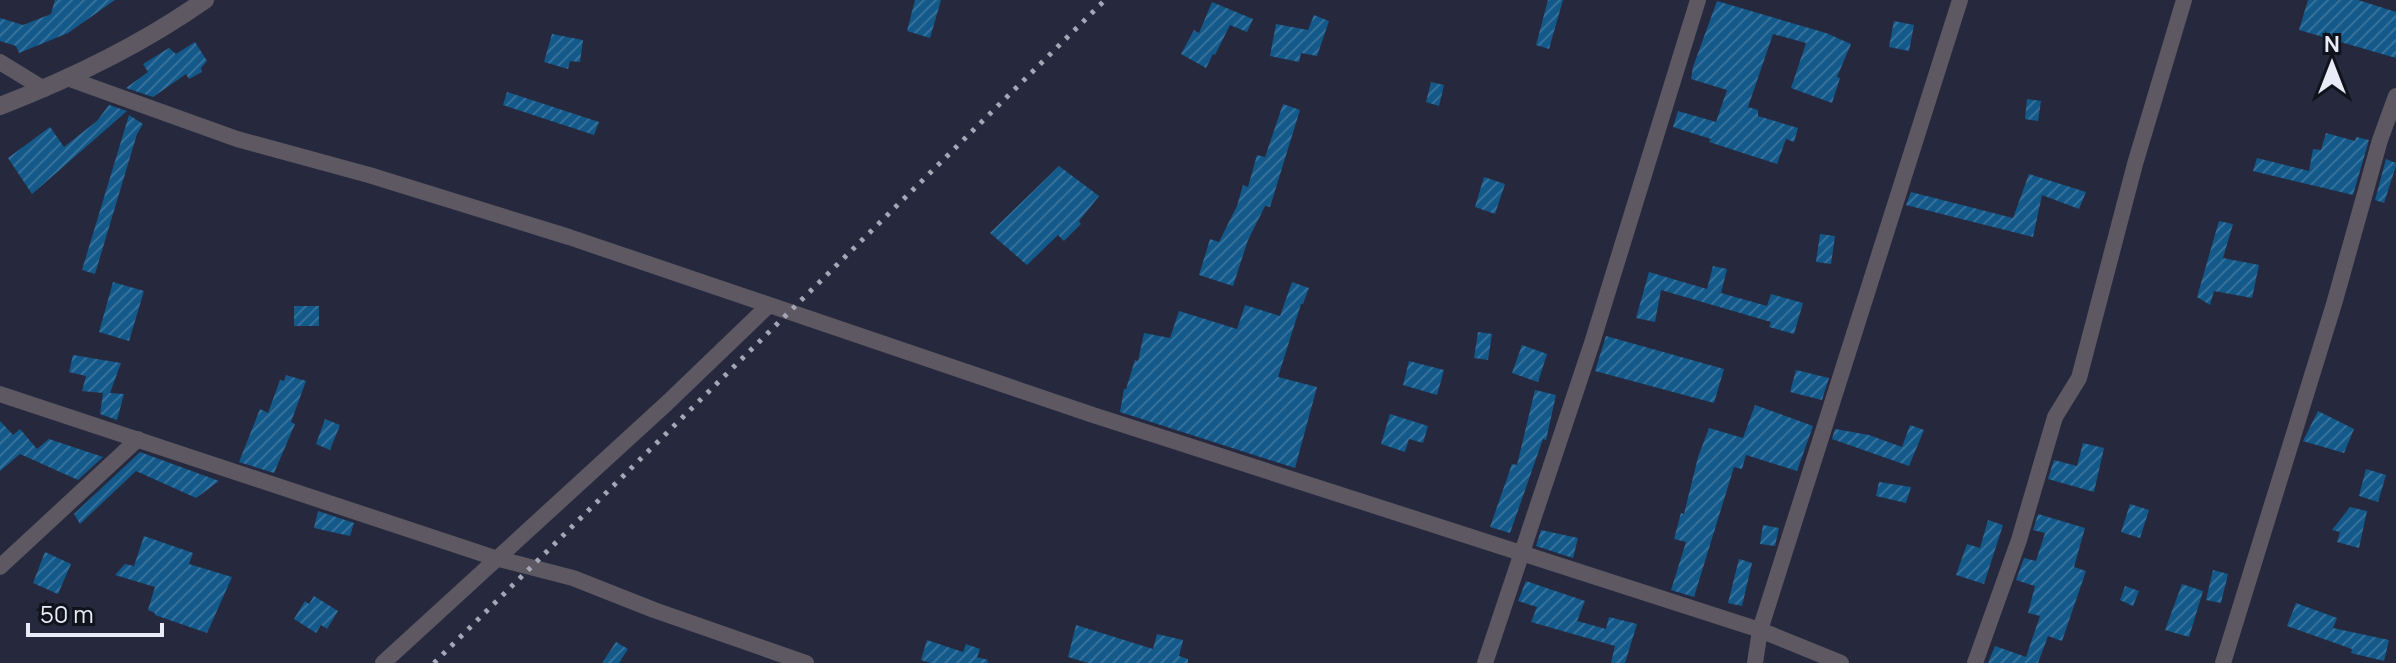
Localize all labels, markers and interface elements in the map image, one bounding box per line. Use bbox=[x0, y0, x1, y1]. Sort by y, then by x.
north arrow bbox=[2292, 24, 2372, 104]
text: N bbox=[2324, 29, 2340, 59]
scale bar bbox=[28, 587, 162, 637]
text: 50 m bbox=[40, 597, 94, 630]

